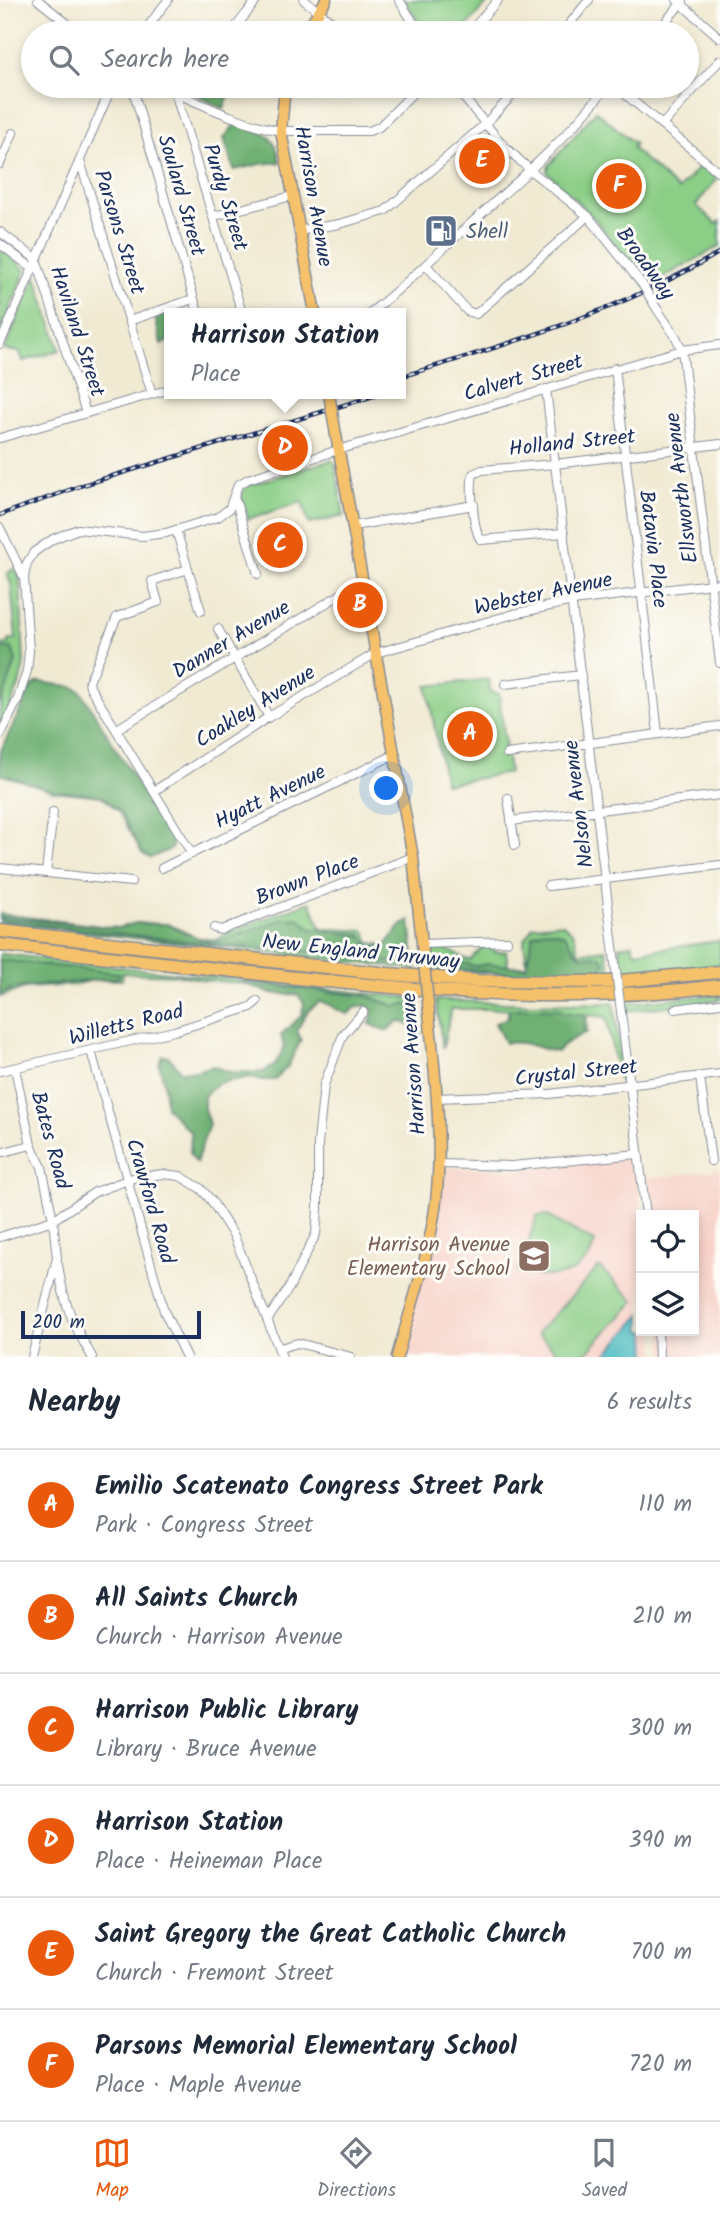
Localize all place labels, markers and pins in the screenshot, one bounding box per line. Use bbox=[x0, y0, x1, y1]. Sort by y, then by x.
pin: E bbox=[459, 135, 505, 187]
pin: F bbox=[596, 160, 642, 212]
fuel station icon: Shell bbox=[422, 212, 460, 250]
place label: Shell bbox=[466, 216, 508, 249]
pin: D bbox=[262, 422, 308, 474]
pin: C bbox=[257, 519, 303, 571]
pin: B bbox=[337, 579, 383, 631]
pin: A bbox=[447, 708, 493, 760]
place label: Harrison Avenue Elementary School bbox=[347, 1229, 511, 1286]
school or university icon: Harrison Avenue Elementary School bbox=[515, 1237, 553, 1275]

